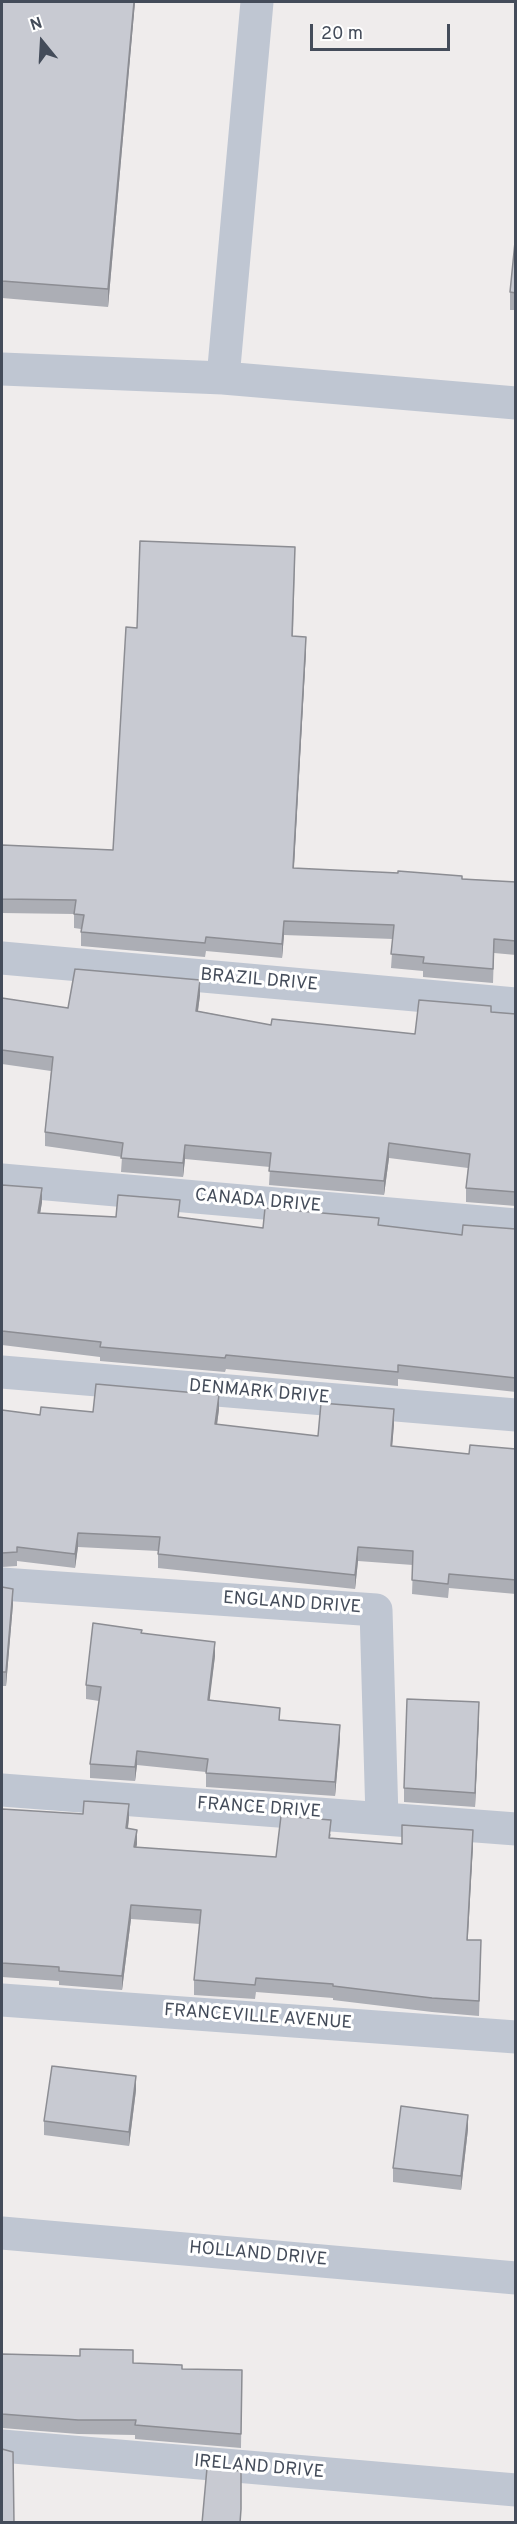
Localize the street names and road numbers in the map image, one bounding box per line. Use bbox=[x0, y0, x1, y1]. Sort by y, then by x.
street label: BRAZIL DRIVE bbox=[199, 965, 319, 997]
street label: CANADA DRIVE bbox=[194, 1186, 322, 1218]
street label: DENMARK DRIVE bbox=[188, 1376, 330, 1410]
street label: ENGLAND DRIVE bbox=[222, 1588, 362, 1620]
street label: FRANCE DRIVE bbox=[196, 1794, 322, 1824]
street label: FRANCEVILLE AVENUE bbox=[163, 2001, 353, 2035]
street label: HOLLAND DRIVE bbox=[188, 2238, 328, 2272]
street label: IRELAND DRIVE bbox=[193, 2452, 325, 2484]

